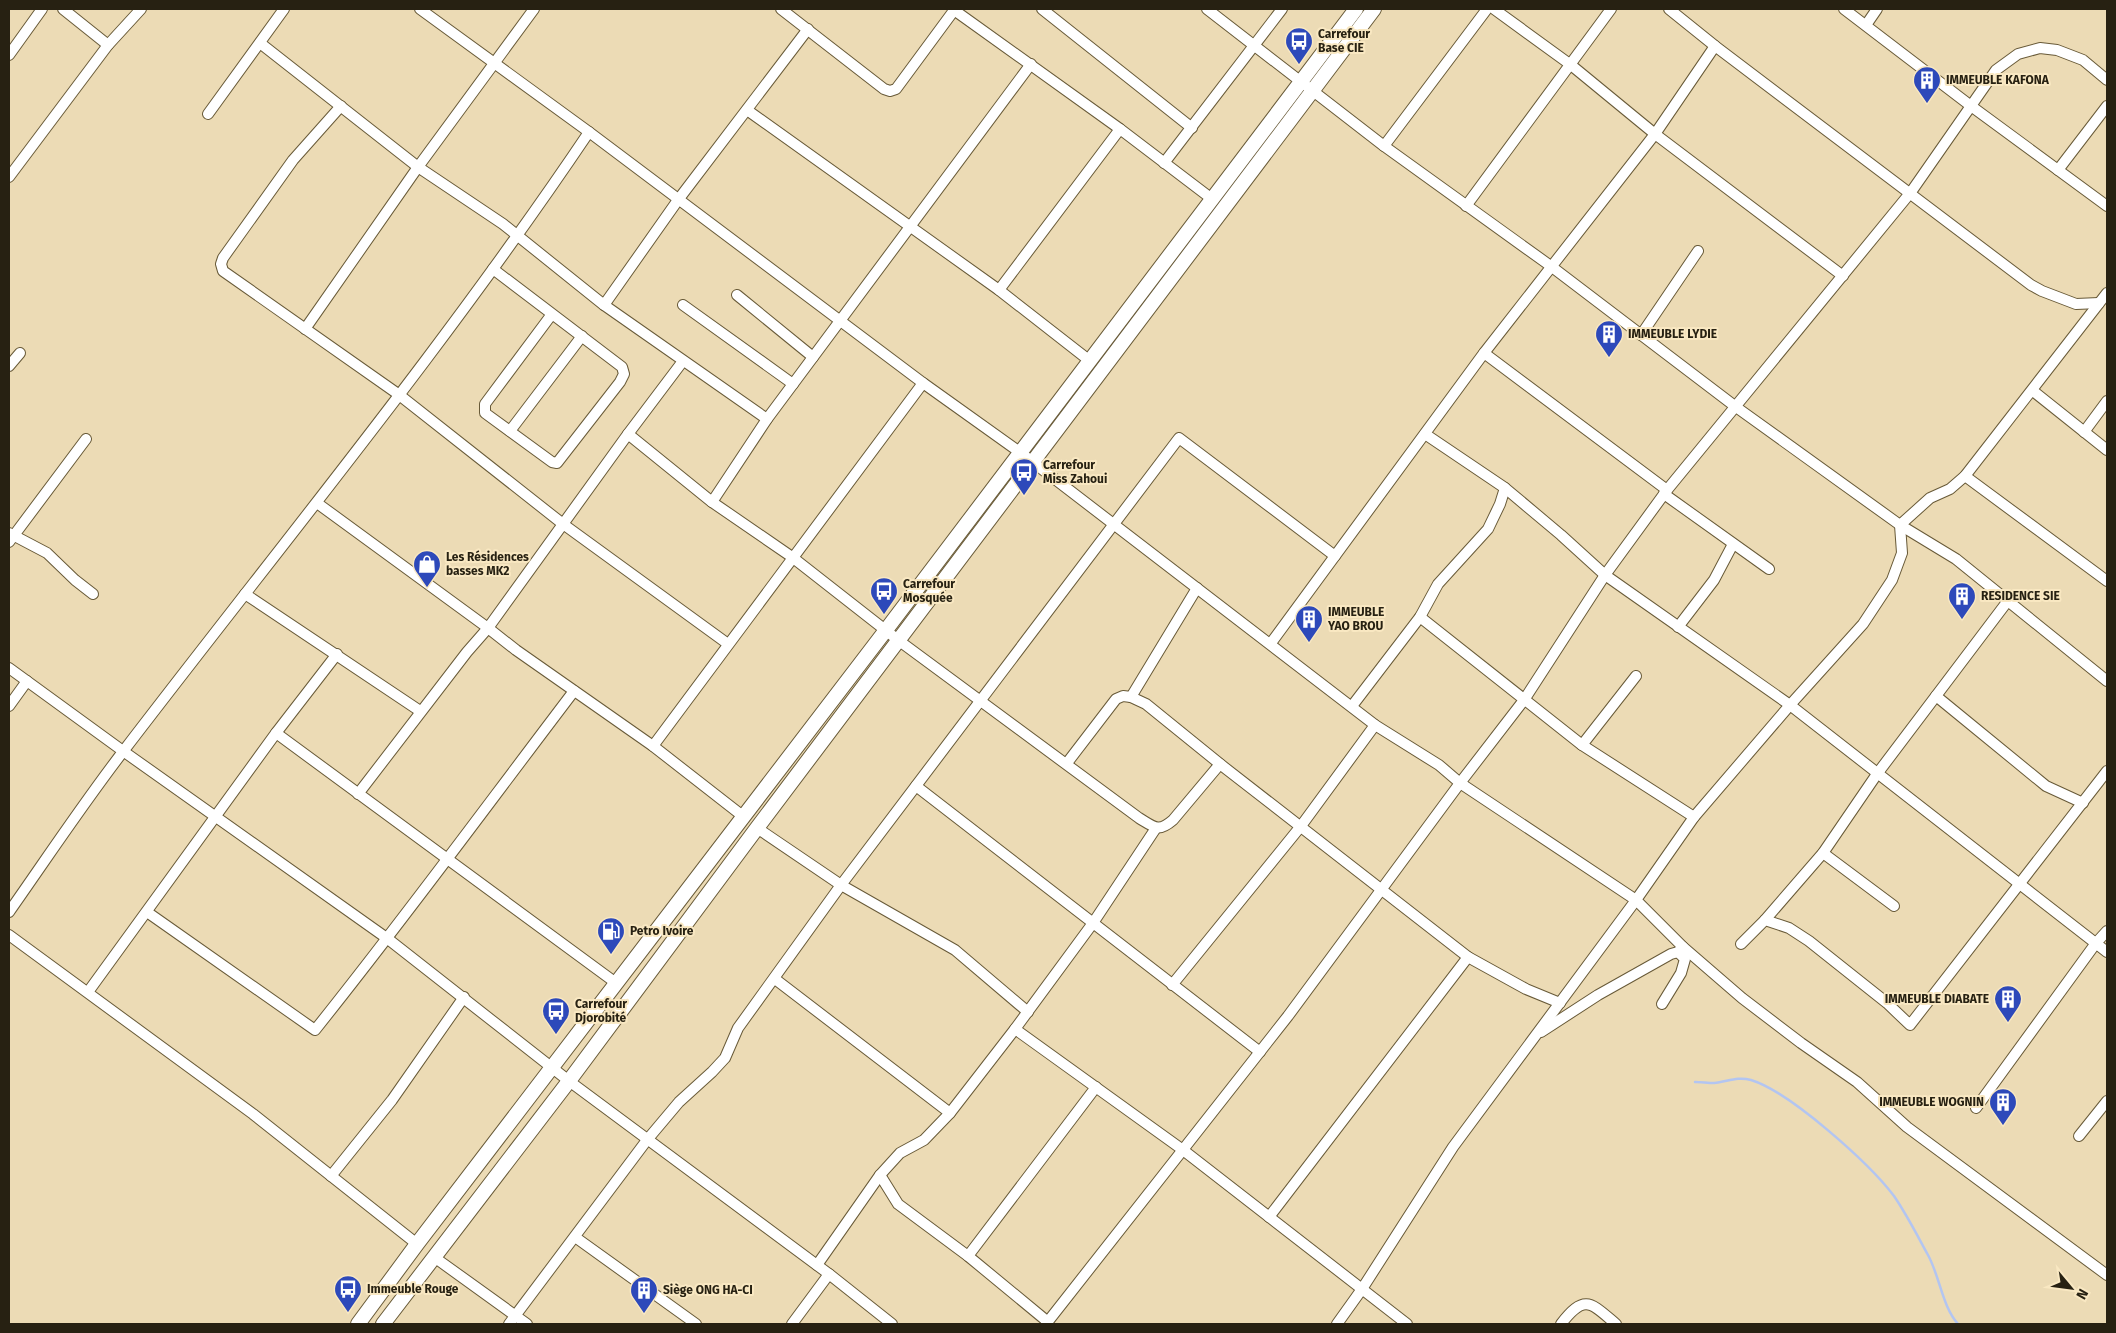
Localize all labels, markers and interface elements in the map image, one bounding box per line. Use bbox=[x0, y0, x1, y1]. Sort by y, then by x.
bus stop icon: Carrefour Base CIE bbox=[1284, 26, 1314, 65]
place label: Carrefour Base CIE bbox=[1318, 27, 1370, 55]
building icon: IMMEUBLE KAFONA bbox=[1912, 65, 1942, 104]
place label: IMMEUBLE KAFONA bbox=[1946, 73, 2050, 87]
building icon: IMMEUBLE LYDIE bbox=[1594, 319, 1624, 358]
place label: IMMEUBLE LYDIE bbox=[1628, 327, 1717, 341]
bus stop icon: Carrefour Miss Zahoui bbox=[1009, 457, 1039, 496]
place label: Carrefour Miss Zahoui bbox=[1043, 458, 1107, 486]
shop icon: Les Résidences basses MK2 bbox=[412, 549, 442, 588]
place label: Les Résidences basses MK2 bbox=[446, 550, 529, 578]
bus stop icon: Carrefour Mosquée bbox=[869, 576, 899, 615]
place label: Carrefour Mosquée bbox=[903, 577, 955, 605]
building icon: RESIDENCE SIE bbox=[1947, 581, 1977, 620]
place label: RESIDENCE SIE bbox=[1981, 589, 2060, 603]
building icon: IMMEUBLE YAO BROU bbox=[1294, 604, 1324, 643]
place label: IMMEUBLE YAO BROU bbox=[1327, 605, 1384, 633]
fuel station icon: Petro Ivoire bbox=[596, 916, 626, 955]
place label: Petro Ivoire bbox=[630, 924, 694, 938]
building icon: IMMEUBLE DIABATE bbox=[1993, 984, 2023, 1023]
place label: IMMEUBLE DIABATE bbox=[1885, 992, 1989, 1006]
bus stop icon: Carrefour Djorobité bbox=[541, 996, 571, 1035]
place label: Carrefour Djorobité bbox=[575, 997, 627, 1025]
building icon: IMMEUBLE WOGNIN bbox=[1988, 1087, 2018, 1126]
place label: IMMEUBLE WOGNIN bbox=[1879, 1095, 1984, 1109]
north arrow bbox=[2046, 1263, 2096, 1313]
bus stop icon: Immeuble Rouge bbox=[333, 1274, 363, 1313]
building icon: Siège ONG HA-CI bbox=[629, 1275, 659, 1314]
place label: Immeuble Rouge bbox=[367, 1282, 459, 1296]
place label: Siège ONG HA-CI bbox=[663, 1283, 753, 1297]
text: N bbox=[2072, 1286, 2092, 1302]

